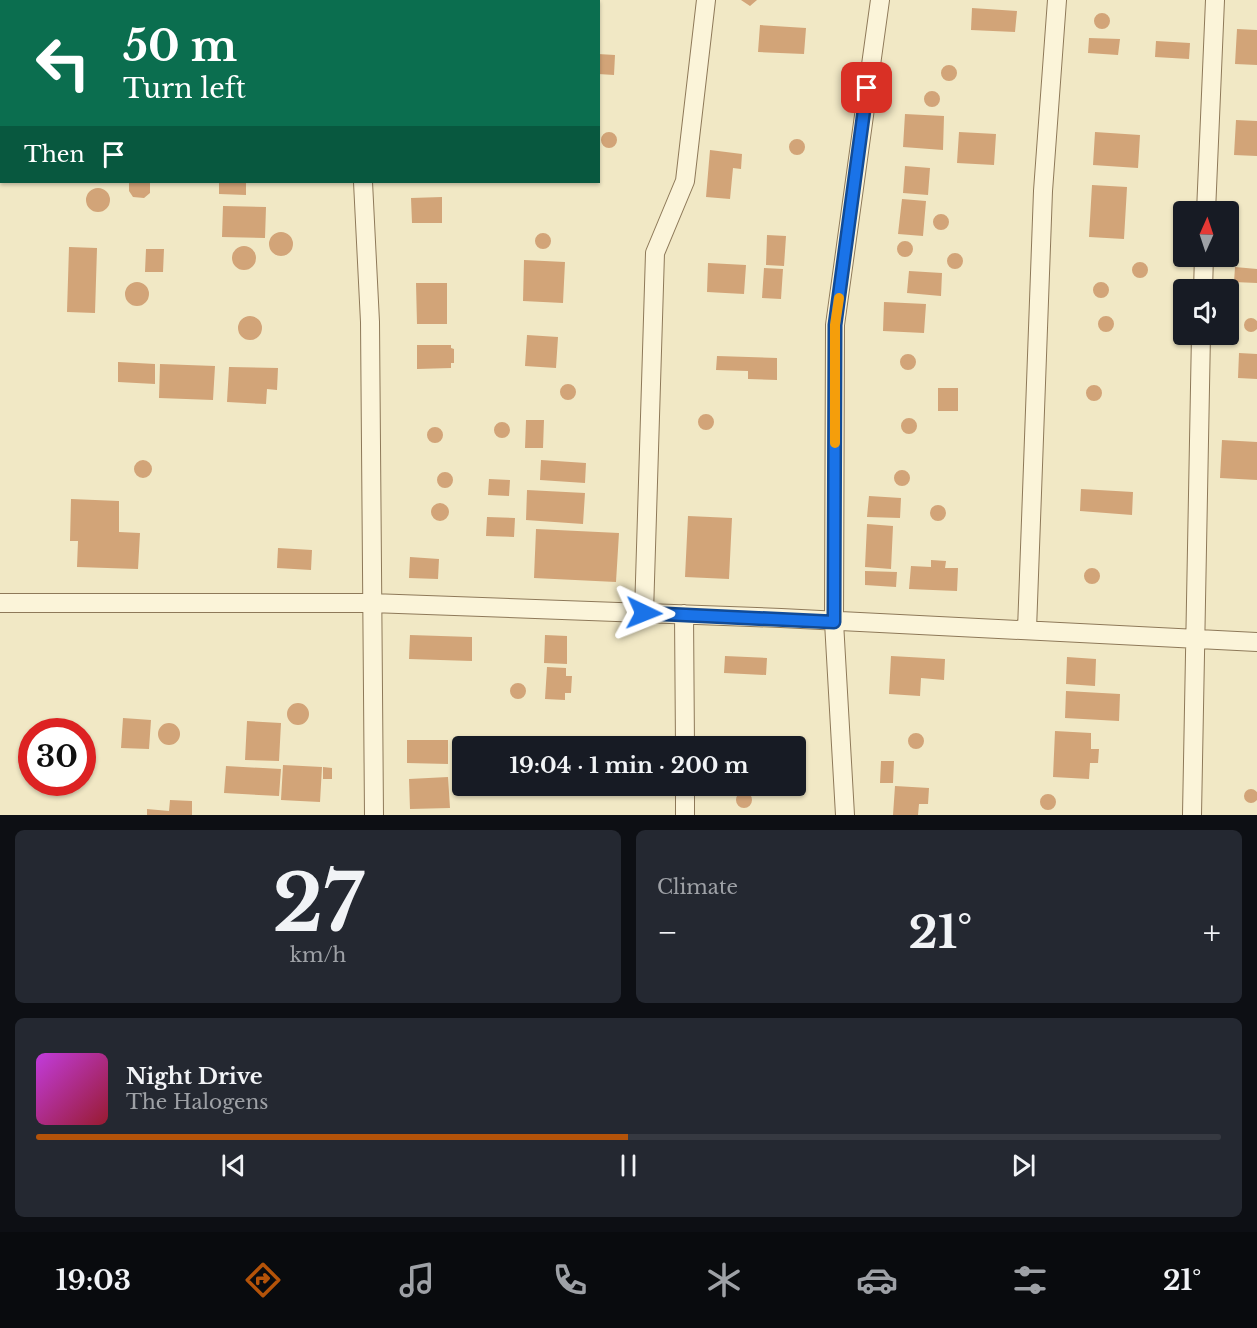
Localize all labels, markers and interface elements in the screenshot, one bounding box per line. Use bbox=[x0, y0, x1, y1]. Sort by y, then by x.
text: 50 m bbox=[123, 20, 237, 72]
icon: left bbox=[24, 24, 102, 102]
pin bbox=[841, 62, 892, 113]
icon: arrive bbox=[850, 71, 883, 104]
text: Turn left bbox=[123, 72, 246, 105]
icon: arrive bbox=[97, 138, 130, 171]
text: Then bbox=[24, 141, 85, 168]
north arrow bbox=[1173, 201, 1239, 267]
map controls bbox=[1173, 201, 1239, 345]
button: sound bbox=[1173, 279, 1239, 345]
position arrow bbox=[612, 581, 676, 645]
speed limit sign: 30 bbox=[18, 718, 96, 796]
text: 19:04 · 1 min · 200 m bbox=[509, 752, 749, 779]
text: 27 bbox=[272, 855, 364, 952]
text: Climate bbox=[657, 875, 738, 899]
text: 21° bbox=[908, 904, 972, 960]
text: − bbox=[657, 912, 678, 953]
text: + bbox=[1203, 912, 1221, 953]
text: km/h bbox=[290, 943, 346, 967]
text: Night Drive bbox=[126, 1063, 263, 1090]
text: The Halogens bbox=[126, 1090, 268, 1114]
icon: previous bbox=[217, 1149, 250, 1182]
icon: pause bbox=[612, 1149, 645, 1182]
icon: next bbox=[1007, 1149, 1040, 1182]
icon: directions bbox=[242, 1259, 284, 1301]
icon: music bbox=[396, 1259, 438, 1301]
icon: phone bbox=[549, 1259, 591, 1301]
icon: climate bbox=[703, 1259, 745, 1301]
icon: car bbox=[856, 1259, 898, 1301]
icon: filters bbox=[1009, 1259, 1051, 1301]
text: 19:03 bbox=[56, 1264, 131, 1297]
text: 21° bbox=[1163, 1264, 1201, 1297]

